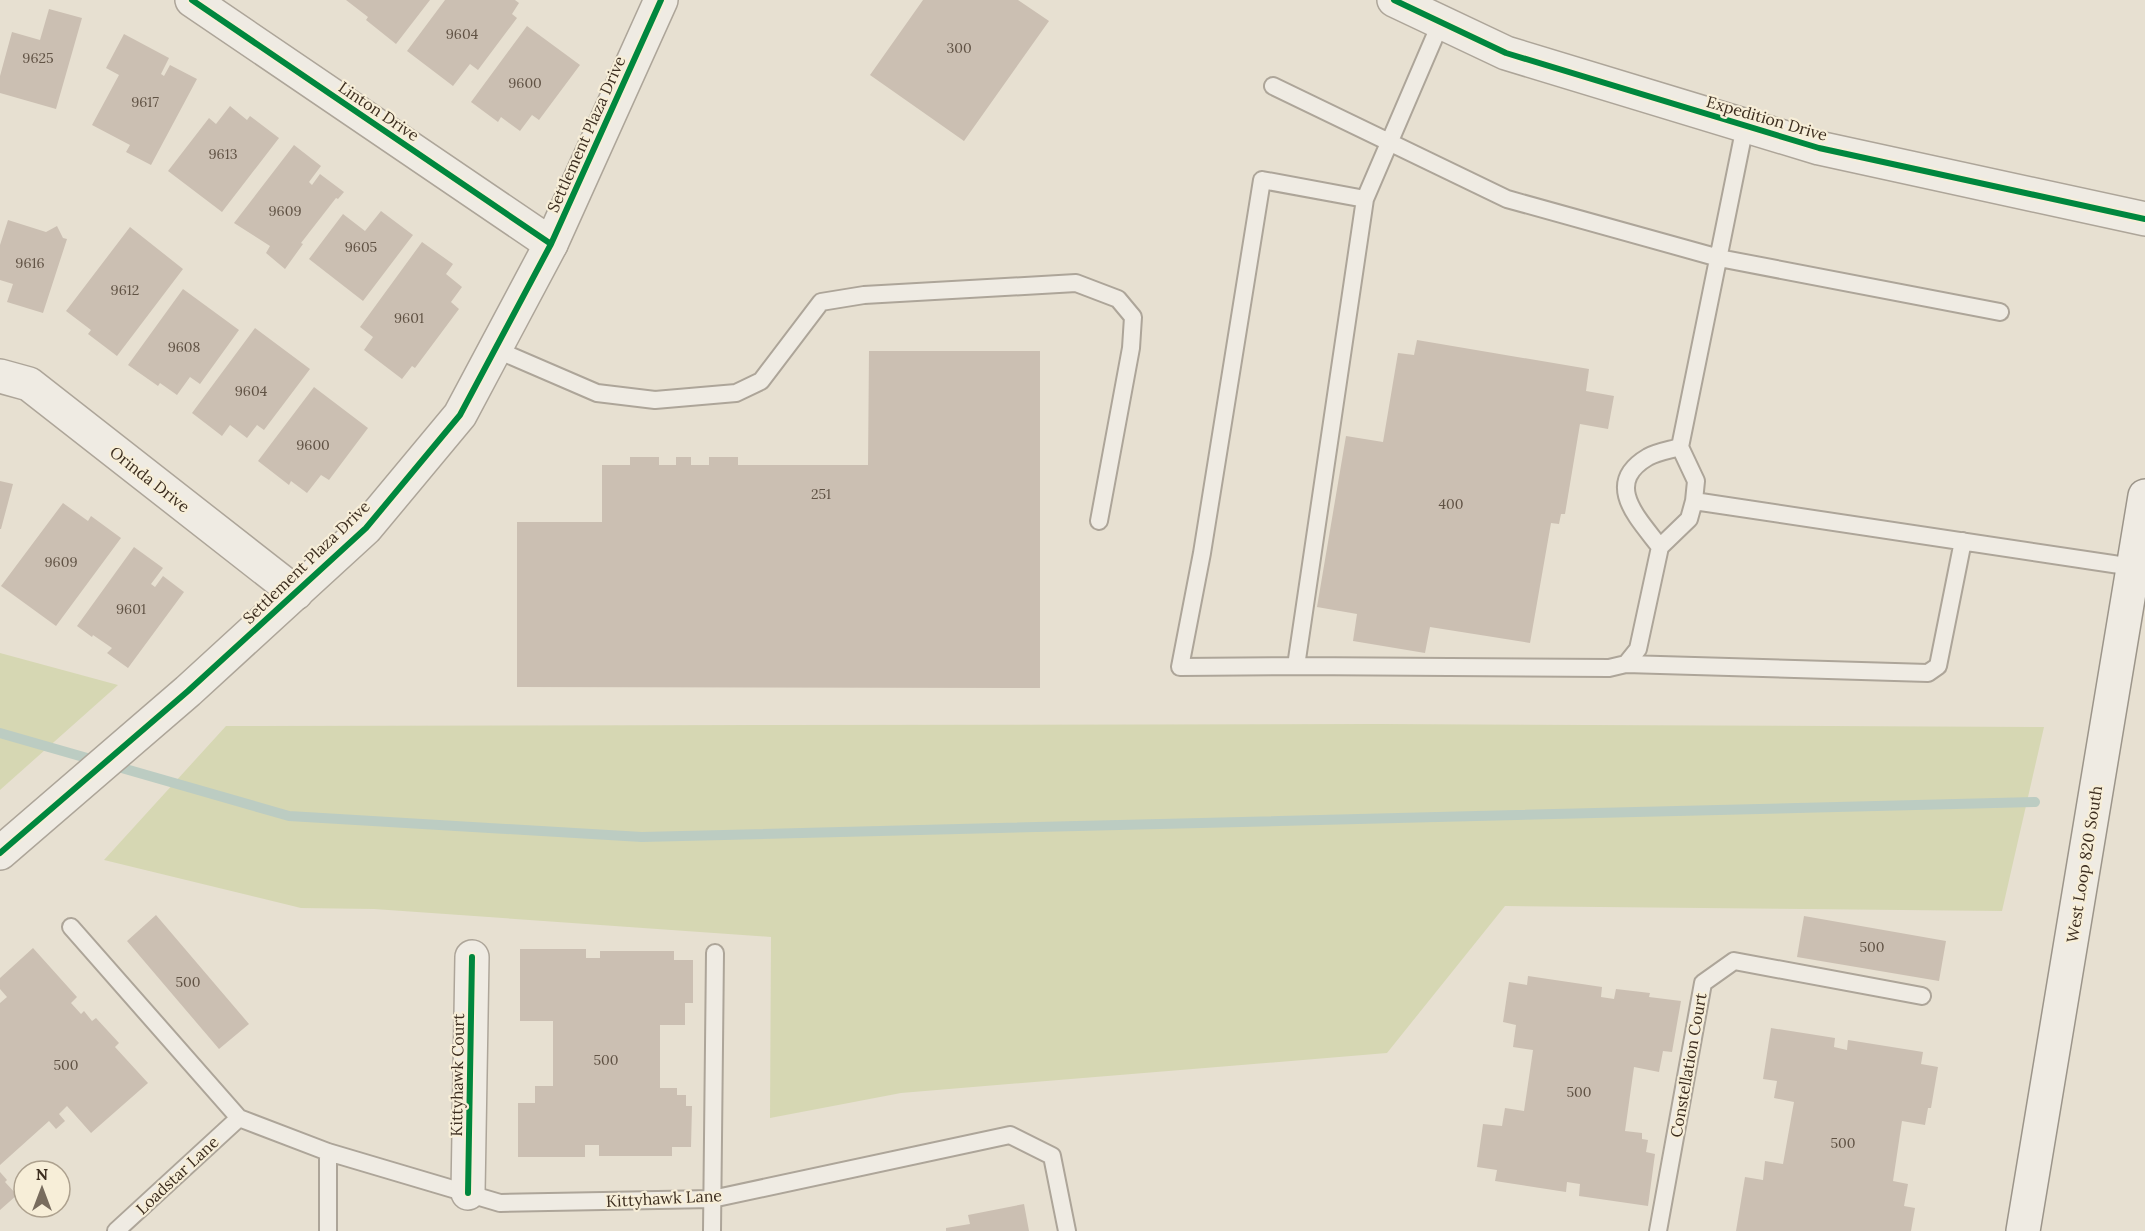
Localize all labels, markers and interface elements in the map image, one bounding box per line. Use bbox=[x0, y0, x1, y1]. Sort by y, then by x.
house number: 9604 bbox=[446, 25, 479, 43]
house number: 300 bbox=[946, 39, 972, 57]
house number: 9625 bbox=[22, 49, 54, 67]
street label: Settlement Plaza Drive bbox=[542, 52, 630, 215]
house number: 9600 bbox=[508, 74, 542, 92]
street label: Linton Drive bbox=[335, 77, 423, 145]
street label: Expedition Drive bbox=[1704, 91, 1830, 145]
house number: 9617 bbox=[131, 93, 159, 111]
house number: 9613 bbox=[208, 145, 238, 163]
house number: 9609 bbox=[269, 202, 301, 220]
house number: 9605 bbox=[345, 238, 377, 256]
house number: 9616 bbox=[15, 254, 45, 272]
house number: 9612 bbox=[111, 281, 139, 299]
house number: 9601 bbox=[394, 309, 424, 327]
house number: 9608 bbox=[168, 338, 201, 356]
house number: 9604 bbox=[235, 382, 268, 400]
house number: 9600 bbox=[296, 436, 330, 454]
street label: Orinda Drive bbox=[106, 442, 194, 517]
house number: 251 bbox=[811, 485, 831, 503]
house number: 400 bbox=[1439, 495, 1463, 513]
street label: Settlement Plaza Drive bbox=[238, 496, 374, 628]
house number: 9609 bbox=[45, 553, 77, 571]
house number: 9601 bbox=[116, 600, 146, 618]
street label: West Loop 820 South bbox=[2062, 784, 2106, 944]
house number: 500 bbox=[1859, 938, 1885, 956]
house number: 500 bbox=[175, 973, 201, 991]
street label: Constellation Court bbox=[1665, 990, 1711, 1139]
street label: Kittyhawk Court bbox=[446, 1012, 468, 1137]
house number: 500 bbox=[593, 1051, 619, 1069]
house number: 500 bbox=[53, 1056, 79, 1074]
house number: 500 bbox=[1566, 1083, 1592, 1101]
street label: Loadstar Lane bbox=[132, 1131, 223, 1218]
house number: 500 bbox=[1830, 1134, 1856, 1152]
north arrow bbox=[12, 1159, 72, 1219]
text: N bbox=[36, 1164, 48, 1184]
street label: Kittyhawk Lane bbox=[606, 1185, 723, 1211]

